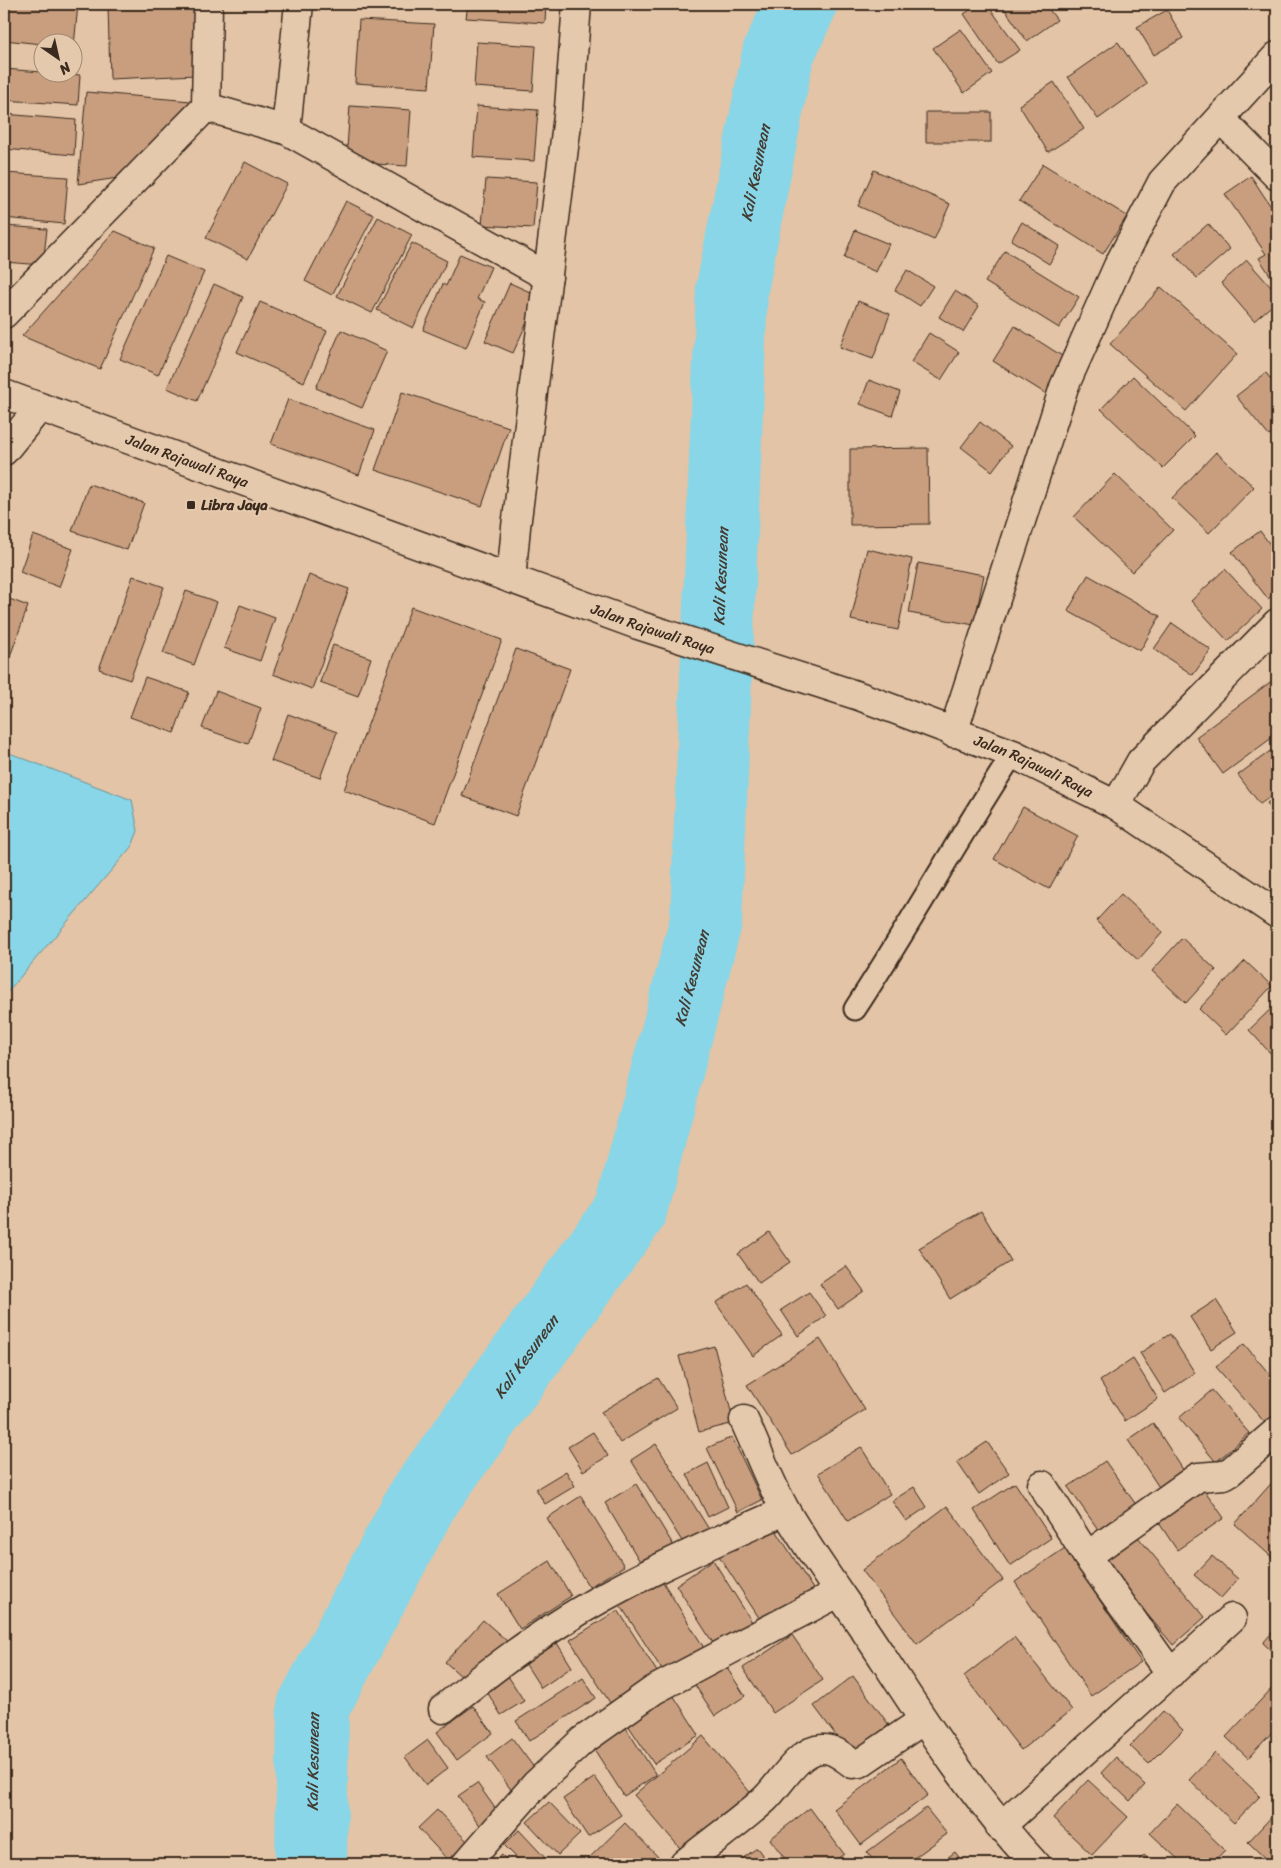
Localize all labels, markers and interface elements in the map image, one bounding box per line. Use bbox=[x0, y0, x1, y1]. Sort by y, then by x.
north arrow bbox=[32, 32, 82, 82]
text: N bbox=[54, 55, 77, 82]
water label: Kali Kesunean bbox=[732, 120, 779, 224]
street label: Jalan Rajawali Raya bbox=[121, 426, 253, 495]
place label: Libra Jaya bbox=[201, 492, 268, 518]
marker: Libra Jaya bbox=[185, 499, 197, 511]
water label: Kali Kesunean bbox=[704, 524, 737, 626]
street label: Jalan Rajawali Raya bbox=[586, 596, 718, 662]
street label: Jalan Rajawali Raya bbox=[969, 727, 1098, 805]
water label: Kali Kesunean bbox=[665, 925, 719, 1029]
water label: Kali Kesunean bbox=[486, 1307, 568, 1405]
water label: Kali Kesunean bbox=[298, 1710, 328, 1811]

